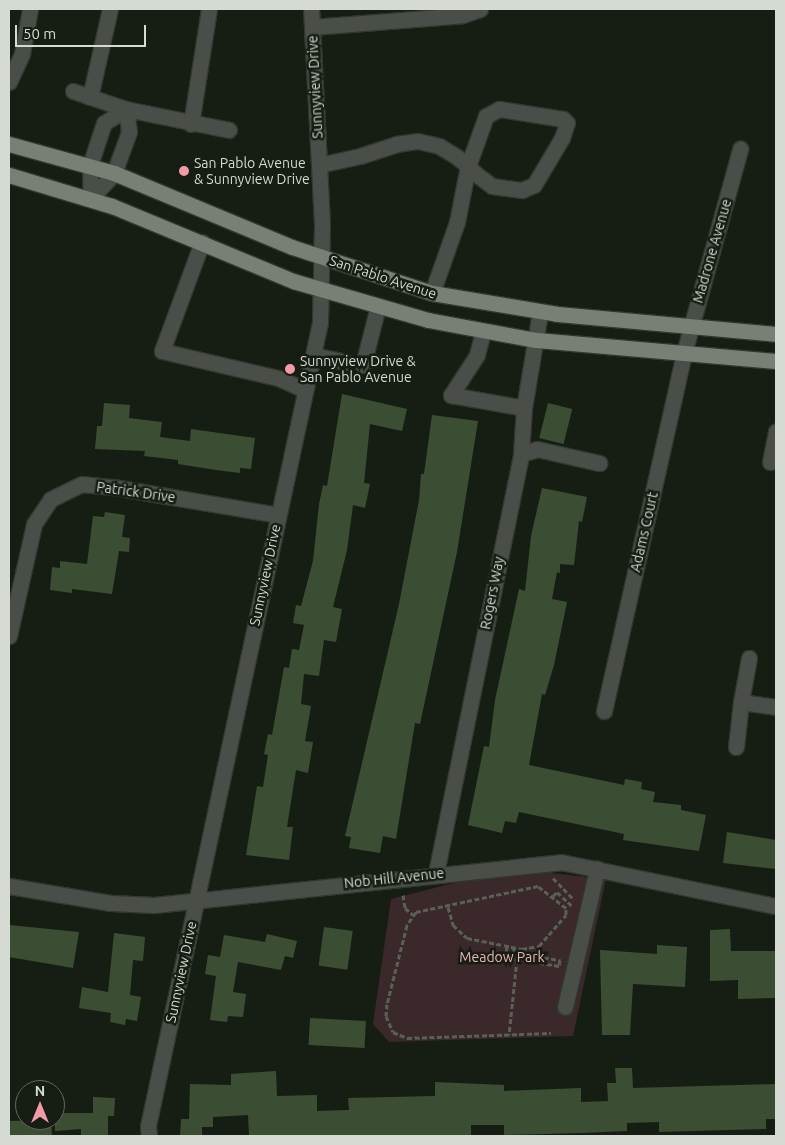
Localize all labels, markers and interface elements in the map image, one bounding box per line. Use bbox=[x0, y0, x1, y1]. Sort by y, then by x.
scale bar bbox=[18, 15, 149, 47]
text: 50 m bbox=[23, 25, 56, 42]
street label: Sunnyview Drive bbox=[304, 35, 326, 139]
place label: San Pablo Avenue & Sunnyview Drive bbox=[194, 155, 310, 188]
marker: San Pablo Avenue & Sunnyview Drive bbox=[178, 165, 190, 177]
street label: Madrone Avenue bbox=[689, 197, 735, 305]
street label: San Pablo Avenue bbox=[327, 252, 439, 302]
place label: Sunnyview Drive & San Pablo Avenue bbox=[300, 353, 416, 386]
marker: Sunnyview Drive & San Pablo Avenue bbox=[284, 363, 296, 375]
street label: Patrick Drive bbox=[95, 478, 177, 506]
street label: Adams Court bbox=[627, 490, 661, 574]
street label: Sunnyview Drive bbox=[246, 523, 284, 627]
street label: Rogers Way bbox=[477, 555, 507, 631]
street label: Nob Hill Avenue bbox=[343, 864, 445, 892]
street label: Sunnyview Drive bbox=[162, 920, 200, 1024]
park label: Meadow Park bbox=[459, 949, 545, 965]
north arrow bbox=[15, 1080, 65, 1130]
text: N bbox=[35, 1083, 45, 1099]

